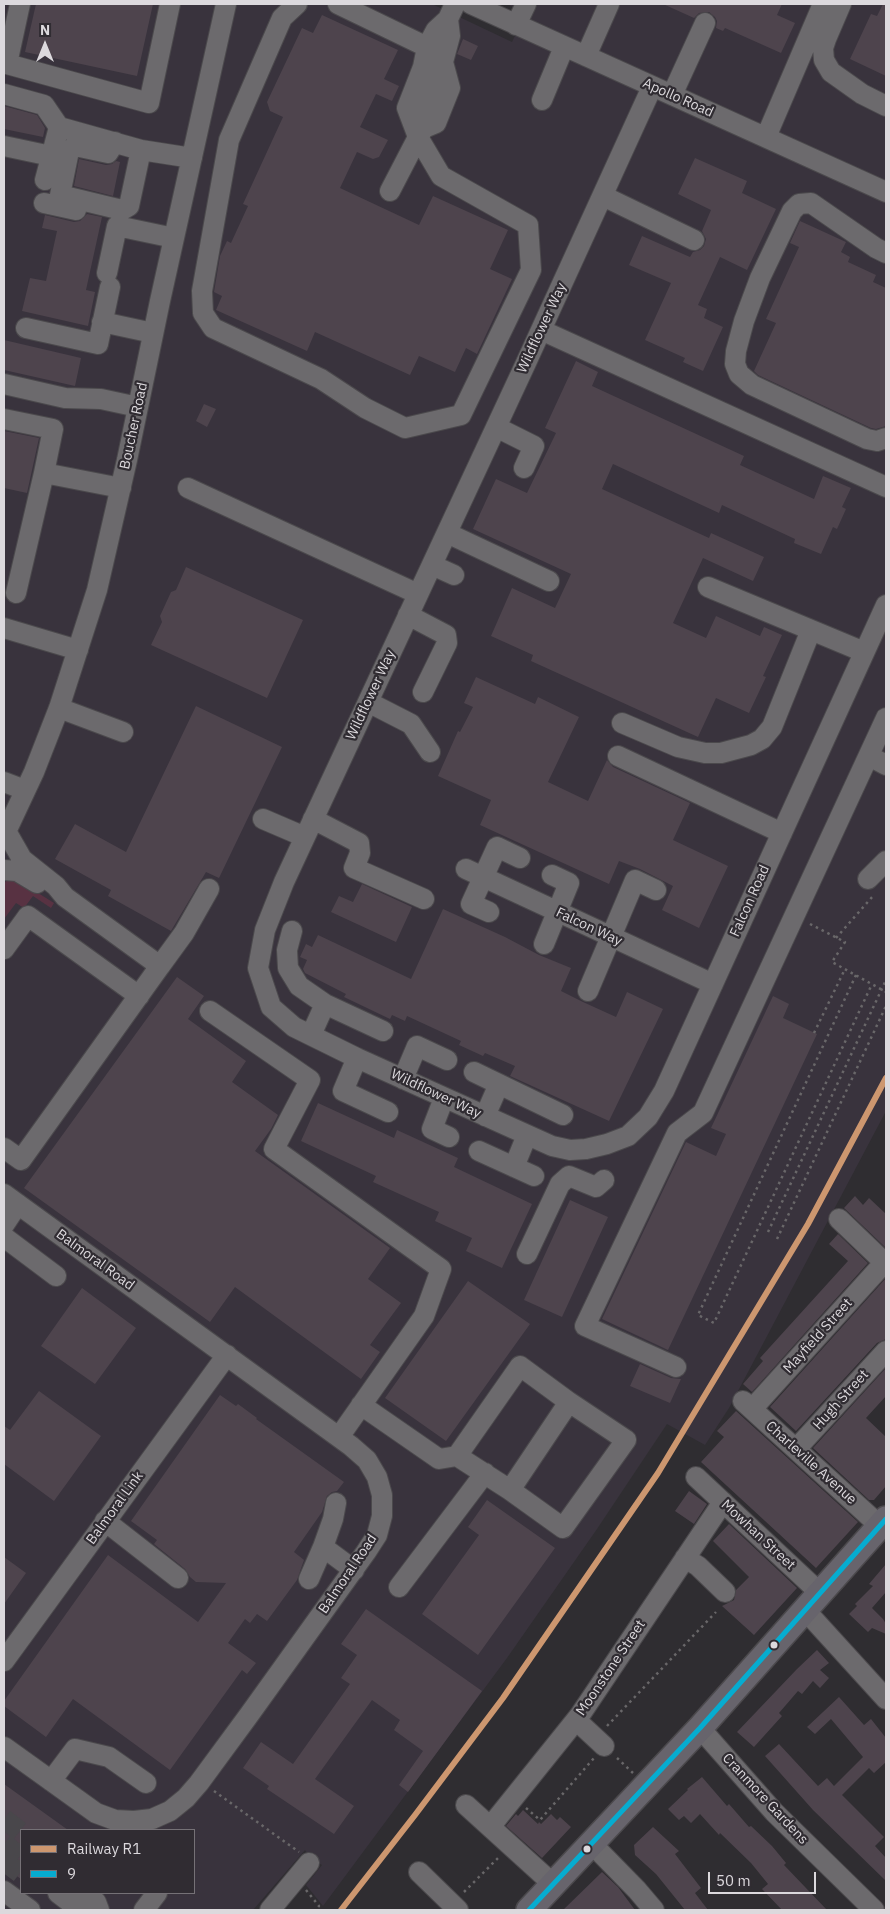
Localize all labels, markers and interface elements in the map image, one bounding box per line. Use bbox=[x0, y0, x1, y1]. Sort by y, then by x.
north arrow bbox=[20, 20, 70, 70]
text: N bbox=[40, 21, 50, 39]
street label: Apollo Road bbox=[640, 75, 716, 121]
street label: Wildflower Way bbox=[514, 280, 570, 376]
street label: Boucher Road bbox=[117, 381, 151, 471]
street label: Wildflower Way bbox=[343, 647, 399, 743]
street label: Falcon Road bbox=[727, 863, 773, 939]
street label: Falcon Way bbox=[553, 904, 625, 950]
street label: Wildflower Way bbox=[388, 1066, 484, 1122]
street label: Balmoral Road bbox=[53, 1226, 137, 1294]
street label: Mayfield Street bbox=[780, 1295, 856, 1377]
street label: Hugh Street bbox=[810, 1367, 872, 1433]
street label: Charleville Avenue bbox=[762, 1418, 860, 1508]
street label: Balmoral Link bbox=[83, 1468, 147, 1548]
street label: Mowhan Street bbox=[718, 1496, 798, 1574]
street label: Balmoral Road bbox=[315, 1531, 381, 1617]
street label: Moonstone Street bbox=[573, 1617, 649, 1719]
unlabelled marker bbox=[769, 1640, 779, 1650]
street label: Cranmore Gardens bbox=[719, 1750, 811, 1848]
legend bbox=[20, 1829, 195, 1894]
text: Railway R1 bbox=[67, 1839, 141, 1858]
unlabelled marker bbox=[582, 1844, 592, 1854]
scale bar bbox=[710, 1862, 818, 1894]
text: 9 bbox=[67, 1864, 76, 1883]
text: 50 m bbox=[716, 1871, 751, 1890]

